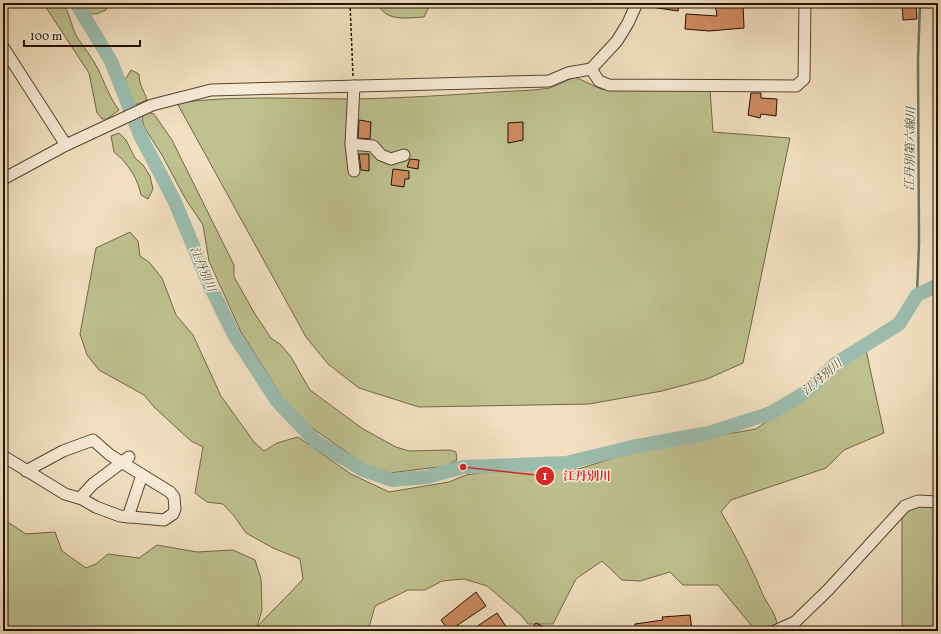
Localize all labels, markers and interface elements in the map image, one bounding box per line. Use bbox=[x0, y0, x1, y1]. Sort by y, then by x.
scale bar bbox=[24, 22, 140, 48]
text: 100 m bbox=[30, 29, 63, 45]
water label: 江丹別第六線川 bbox=[902, 105, 920, 191]
water label: 江丹別川 bbox=[185, 244, 220, 296]
water label: 江丹別川 bbox=[799, 355, 848, 399]
callout: 江丹別川 bbox=[535, 464, 619, 488]
text: 1 bbox=[543, 469, 548, 485]
text: 江丹別川 bbox=[563, 469, 611, 485]

